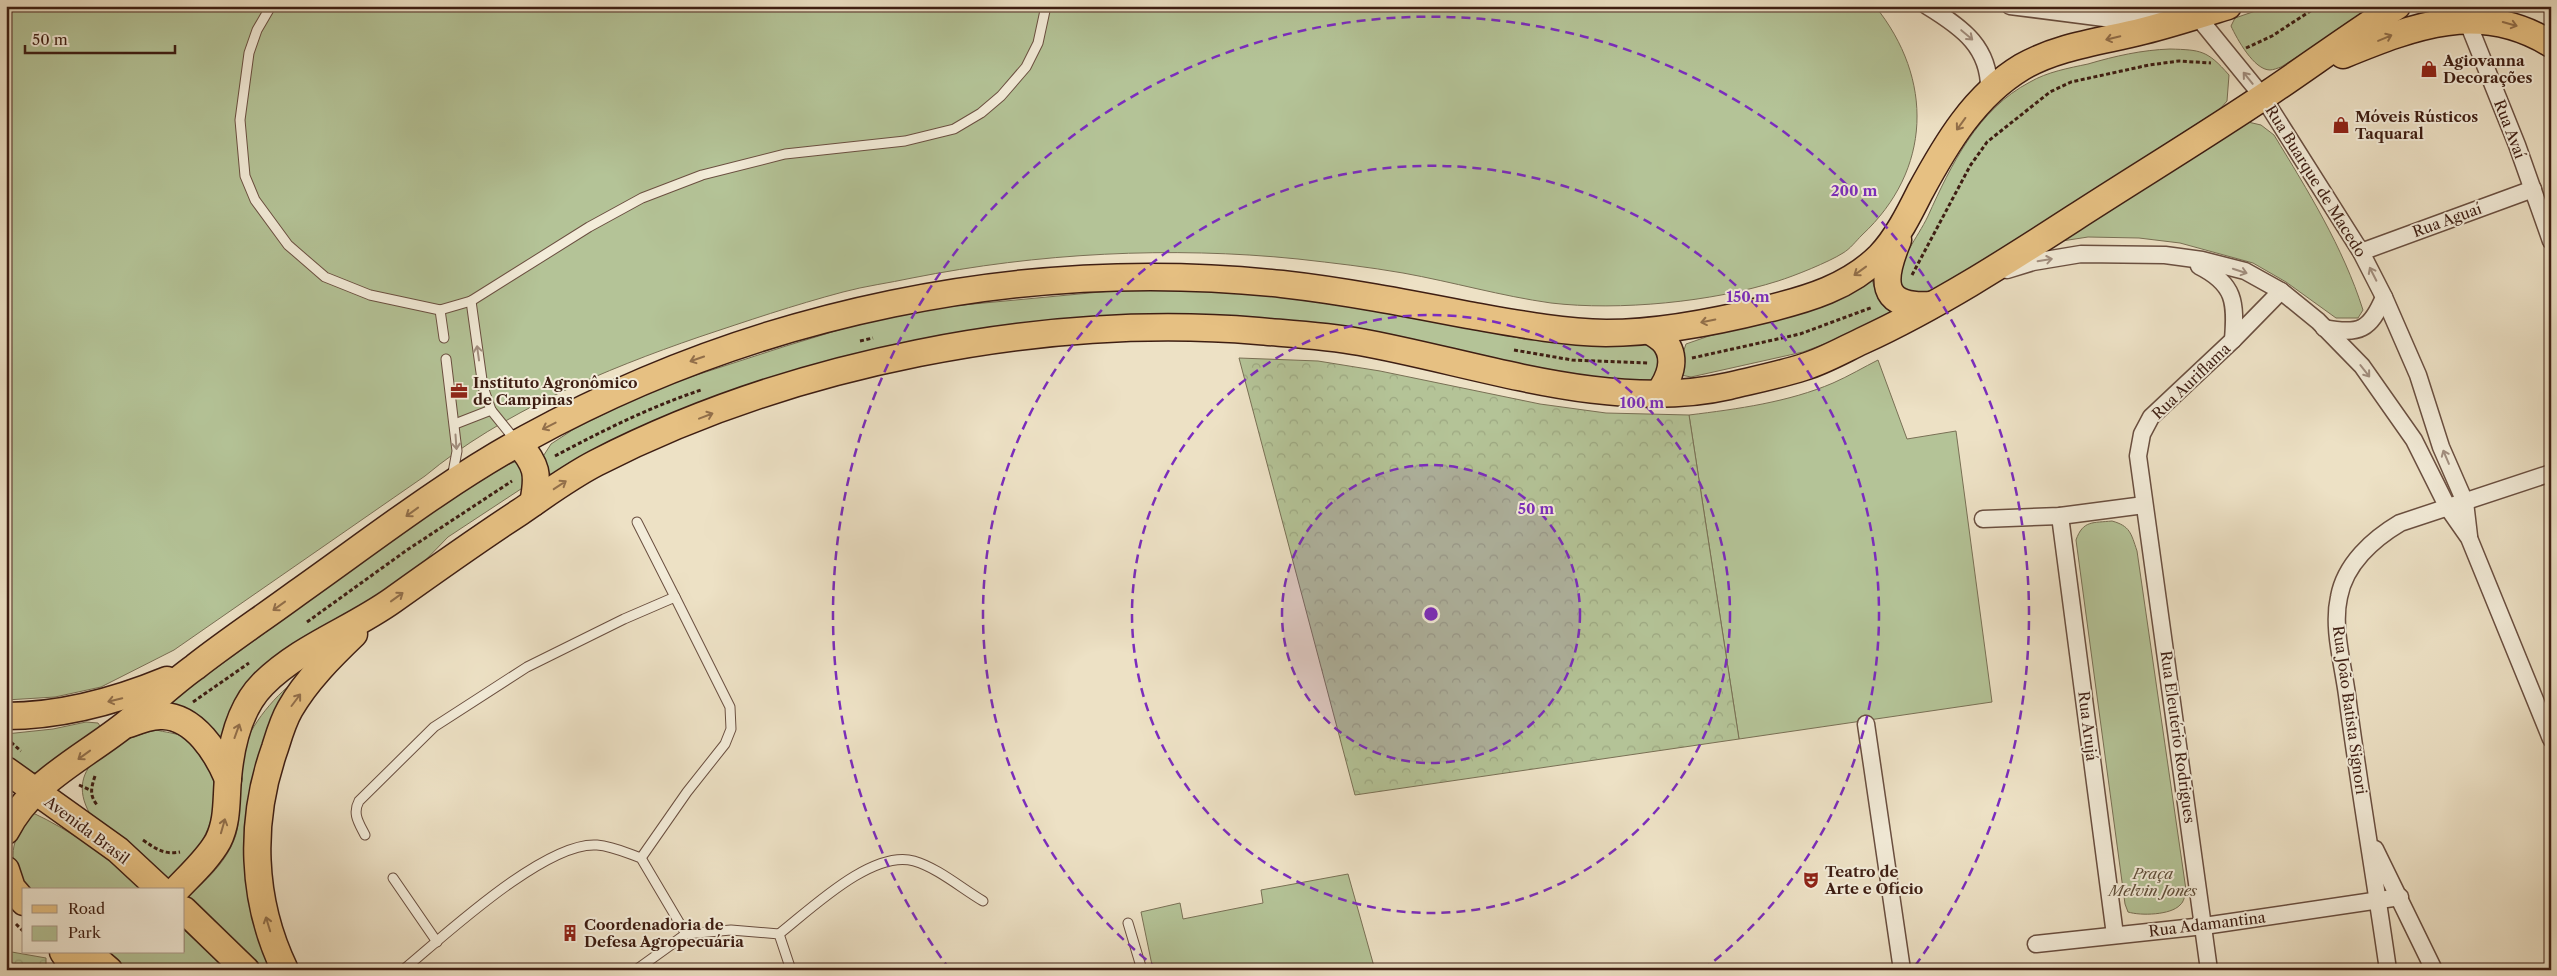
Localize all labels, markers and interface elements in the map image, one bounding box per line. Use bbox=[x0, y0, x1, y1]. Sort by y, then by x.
one-way arrow bbox=[2502, 20, 2518, 30]
scale bar bbox=[25, 22, 175, 54]
one-way arrow bbox=[1960, 29, 1973, 41]
text: 50 m bbox=[32, 30, 68, 49]
one-way arrow bbox=[2377, 32, 2392, 42]
one-way arrow bbox=[2106, 34, 2122, 43]
place label: Agiovanna Decorações bbox=[2442, 51, 2532, 87]
shop icon: Agiovanna Decorações bbox=[2419, 59, 2439, 79]
one-way arrow bbox=[2243, 72, 2254, 85]
street label: Rua Avaí bbox=[2490, 97, 2530, 162]
street label: Rua Buarque de Macedo bbox=[2261, 102, 2371, 260]
place label: Móveis Rústicos Taquaral bbox=[2355, 107, 2478, 143]
shop icon: Móveis Rústicos Taquaral bbox=[2331, 115, 2351, 135]
one-way arrow bbox=[1956, 117, 1966, 131]
text: 200 m bbox=[1831, 181, 1877, 200]
street label: Rua Aguaí bbox=[2410, 199, 2484, 241]
one-way arrow bbox=[2036, 254, 2052, 264]
one-way arrow bbox=[1853, 266, 1867, 276]
one-way arrow bbox=[2232, 266, 2248, 276]
one-way arrow bbox=[2368, 267, 2377, 282]
text: 150 m bbox=[1726, 287, 1770, 306]
one-way arrow bbox=[1700, 317, 1716, 326]
street label: Rua Auriflama bbox=[2148, 339, 2234, 423]
one-way arrow bbox=[473, 345, 483, 361]
one-way arrow bbox=[690, 355, 705, 364]
one-way arrow bbox=[2360, 364, 2371, 377]
place label: Instituto Agronômico de Campinas bbox=[473, 373, 637, 409]
office icon: Instituto Agronômico de Campinas bbox=[449, 381, 469, 401]
text: 100 m bbox=[1620, 393, 1664, 412]
one-way arrow bbox=[698, 411, 714, 420]
one-way arrow bbox=[542, 422, 557, 431]
one-way arrow bbox=[452, 434, 461, 450]
one-way arrow bbox=[2440, 450, 2450, 465]
one-way arrow bbox=[553, 480, 567, 491]
text: 50 m bbox=[1518, 499, 1554, 518]
one-way arrow bbox=[405, 507, 419, 517]
one-way arrow bbox=[390, 592, 404, 602]
one-way arrow bbox=[272, 601, 286, 611]
centre of rings bbox=[1422, 605, 1440, 623]
street label: Rua João Batista Signori bbox=[2329, 624, 2371, 796]
street label: Rua Eleutério Rodrigues bbox=[2156, 649, 2200, 825]
street label: Rua Arujá bbox=[2074, 690, 2102, 762]
one-way arrow bbox=[291, 694, 302, 707]
one-way arrow bbox=[107, 695, 123, 705]
one-way arrow bbox=[233, 724, 242, 739]
one-way arrow bbox=[77, 750, 91, 760]
street label: Avenida Brasil bbox=[40, 791, 134, 868]
one-way arrow bbox=[218, 818, 228, 834]
place label: Teatro de Arte e Ofício bbox=[1824, 862, 1923, 898]
park label: Praça Melvin Jones bbox=[2107, 864, 2198, 900]
theatre icon: Teatro de Arte e Ofício bbox=[1801, 870, 1821, 890]
legend bbox=[22, 888, 185, 954]
text: Road bbox=[68, 899, 105, 918]
street label: Rua Adamantina bbox=[2147, 907, 2267, 941]
place label: Coordenadoria de Defesa Agropecuária bbox=[584, 915, 744, 951]
one-way arrow bbox=[262, 917, 272, 933]
text: Park bbox=[68, 923, 102, 942]
building icon: Coordenadoria de Defesa Agropecuária bbox=[560, 923, 580, 943]

